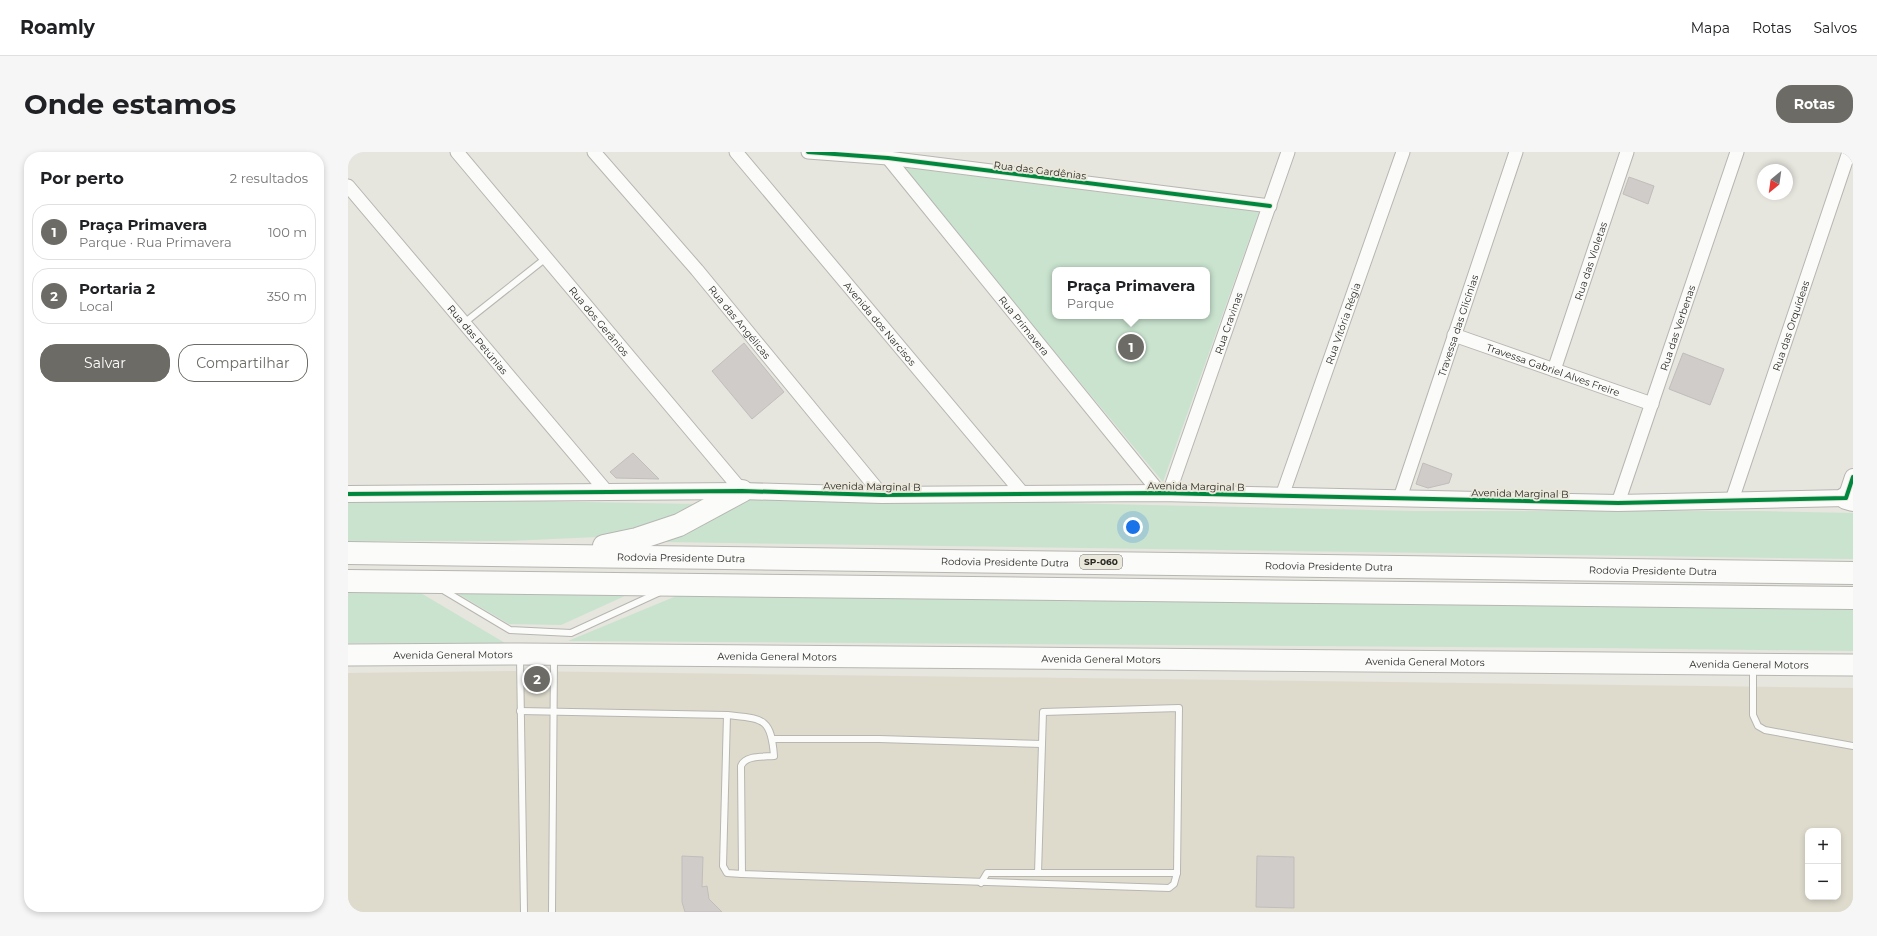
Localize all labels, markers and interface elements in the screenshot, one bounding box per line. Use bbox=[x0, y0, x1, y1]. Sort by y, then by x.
text: Roamly bbox=[20, 16, 95, 39]
text: Mapa bbox=[1691, 19, 1730, 37]
text: Rotas bbox=[1752, 19, 1791, 37]
text: Salvos bbox=[1813, 19, 1857, 37]
button: Rotas bbox=[1776, 85, 1853, 123]
text: Onde estamos bbox=[24, 87, 236, 121]
street label: Rua das Gardênias bbox=[993, 158, 1087, 183]
north arrow bbox=[1757, 164, 1793, 200]
text: Por perto bbox=[40, 168, 124, 188]
text: 2 resultados bbox=[230, 170, 308, 186]
text: Praça Primavera bbox=[79, 215, 207, 234]
street label: Rua das Violetas bbox=[1572, 220, 1610, 302]
text: 1 bbox=[51, 224, 57, 240]
text: 100 m bbox=[268, 224, 307, 240]
text: Parque · Rua Primavera bbox=[79, 234, 232, 250]
popup bbox=[1052, 267, 1210, 319]
street label: Travessa das Glicínias bbox=[1435, 273, 1481, 378]
text: Praça Primavera bbox=[1067, 276, 1195, 295]
text: Portaria 2 bbox=[79, 279, 155, 298]
street label: Avenida dos Narcisos bbox=[841, 279, 919, 369]
street label: Rua das Orquídeas bbox=[1770, 279, 1812, 373]
street label: Rua Vitória Régia bbox=[1323, 281, 1364, 366]
street label: Rua das Angélicas bbox=[705, 283, 774, 362]
street label: Rua das Verbenas bbox=[1657, 283, 1698, 372]
street label: Rua dos Gerânios bbox=[566, 284, 632, 359]
text: 2 bbox=[50, 288, 58, 304]
text: 350 m bbox=[267, 288, 307, 304]
street label: Rua Cravinas bbox=[1212, 290, 1246, 356]
street label: Rua Primavera bbox=[996, 293, 1052, 359]
text: Parque bbox=[1067, 295, 1114, 311]
text: Local bbox=[79, 298, 113, 314]
street label: Rua das Petúnias bbox=[444, 302, 511, 377]
pin: 1 bbox=[1118, 332, 1144, 362]
street label: Travessa Gabriel Alves Freire bbox=[1484, 341, 1622, 399]
button: Salvar bbox=[40, 344, 170, 382]
button: Compartilhar bbox=[178, 344, 308, 382]
street label: Avenida Marginal B bbox=[823, 479, 921, 494]
street label: Avenida Marginal B bbox=[1147, 479, 1245, 494]
street label: Avenida Marginal B bbox=[1471, 486, 1569, 501]
your location bbox=[1123, 517, 1143, 537]
street label: Rodovia Presidente Dutra bbox=[617, 551, 745, 565]
street label: Rodovia Presidente Dutra bbox=[941, 555, 1069, 570]
road number: SP-060 bbox=[1080, 555, 1122, 569]
street label: Rodovia Presidente Dutra bbox=[1265, 559, 1393, 574]
street label: Rodovia Presidente Dutra bbox=[1589, 563, 1717, 578]
street label: Avenida General Motors bbox=[393, 648, 513, 662]
street label: Avenida General Motors bbox=[717, 650, 837, 664]
street label: Avenida General Motors bbox=[1041, 652, 1161, 666]
street label: Avenida General Motors bbox=[1365, 655, 1485, 669]
street label: Avenida General Motors bbox=[1689, 658, 1809, 672]
pin: 2 bbox=[524, 664, 550, 694]
map controls bbox=[1805, 828, 1841, 900]
button: + bbox=[1805, 828, 1841, 864]
button: − bbox=[1805, 864, 1841, 900]

